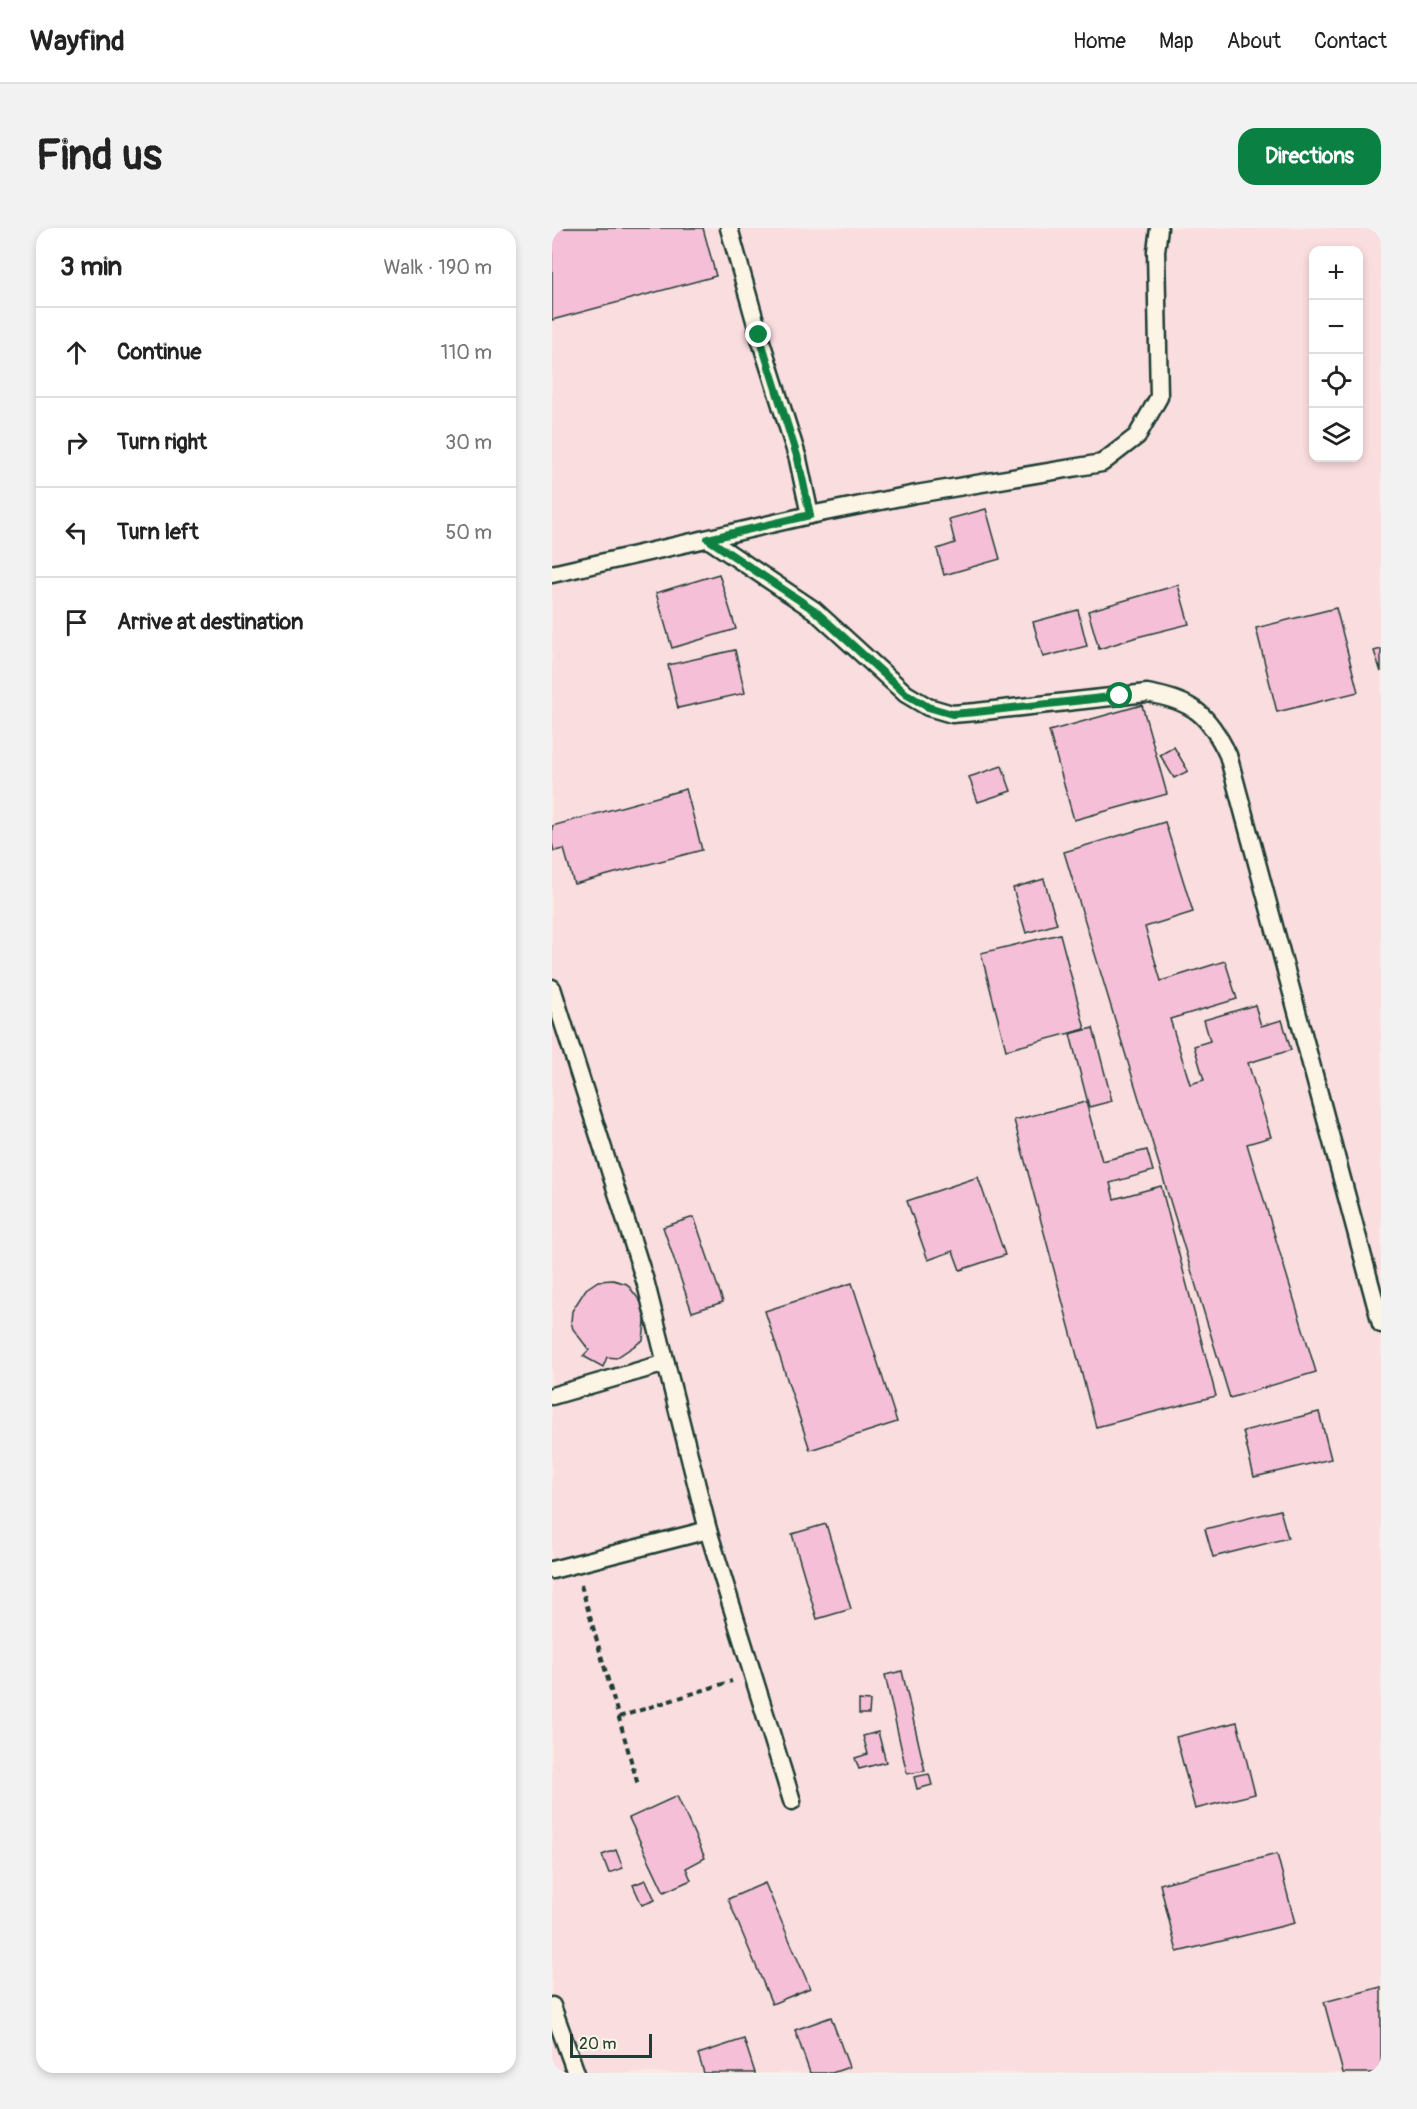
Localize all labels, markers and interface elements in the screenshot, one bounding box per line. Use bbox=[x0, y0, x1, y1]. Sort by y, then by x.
text: Wayfind bbox=[30, 24, 125, 59]
text: Home bbox=[1073, 28, 1126, 55]
text: Map bbox=[1159, 28, 1194, 55]
text: About bbox=[1227, 28, 1281, 55]
text: Contact bbox=[1314, 28, 1387, 55]
button: Directions bbox=[1238, 128, 1381, 185]
text: Find us bbox=[36, 130, 162, 182]
map controls bbox=[1309, 246, 1363, 462]
button: + bbox=[1309, 246, 1363, 300]
text: 3 min bbox=[60, 251, 122, 283]
text: Walk · 190 m bbox=[384, 255, 492, 280]
button: − bbox=[1309, 300, 1363, 354]
route end bbox=[745, 321, 771, 347]
icon: ahead bbox=[60, 336, 93, 369]
text: Continue bbox=[117, 338, 201, 366]
text: 110 m bbox=[441, 340, 492, 365]
button: locate bbox=[1309, 354, 1363, 408]
button: layers bbox=[1309, 408, 1363, 462]
icon: right bbox=[60, 426, 93, 459]
text: Turn right bbox=[117, 428, 207, 456]
text: 30 m bbox=[445, 430, 492, 455]
icon: left bbox=[60, 516, 93, 549]
text: Turn left bbox=[117, 518, 199, 546]
text: 50 m bbox=[445, 520, 492, 545]
icon: arrive bbox=[60, 606, 93, 639]
text: Arrive at destination bbox=[117, 608, 303, 636]
route start bbox=[1106, 682, 1132, 708]
scale bar bbox=[570, 2031, 652, 2058]
text: 20 m bbox=[579, 2034, 617, 2054]

